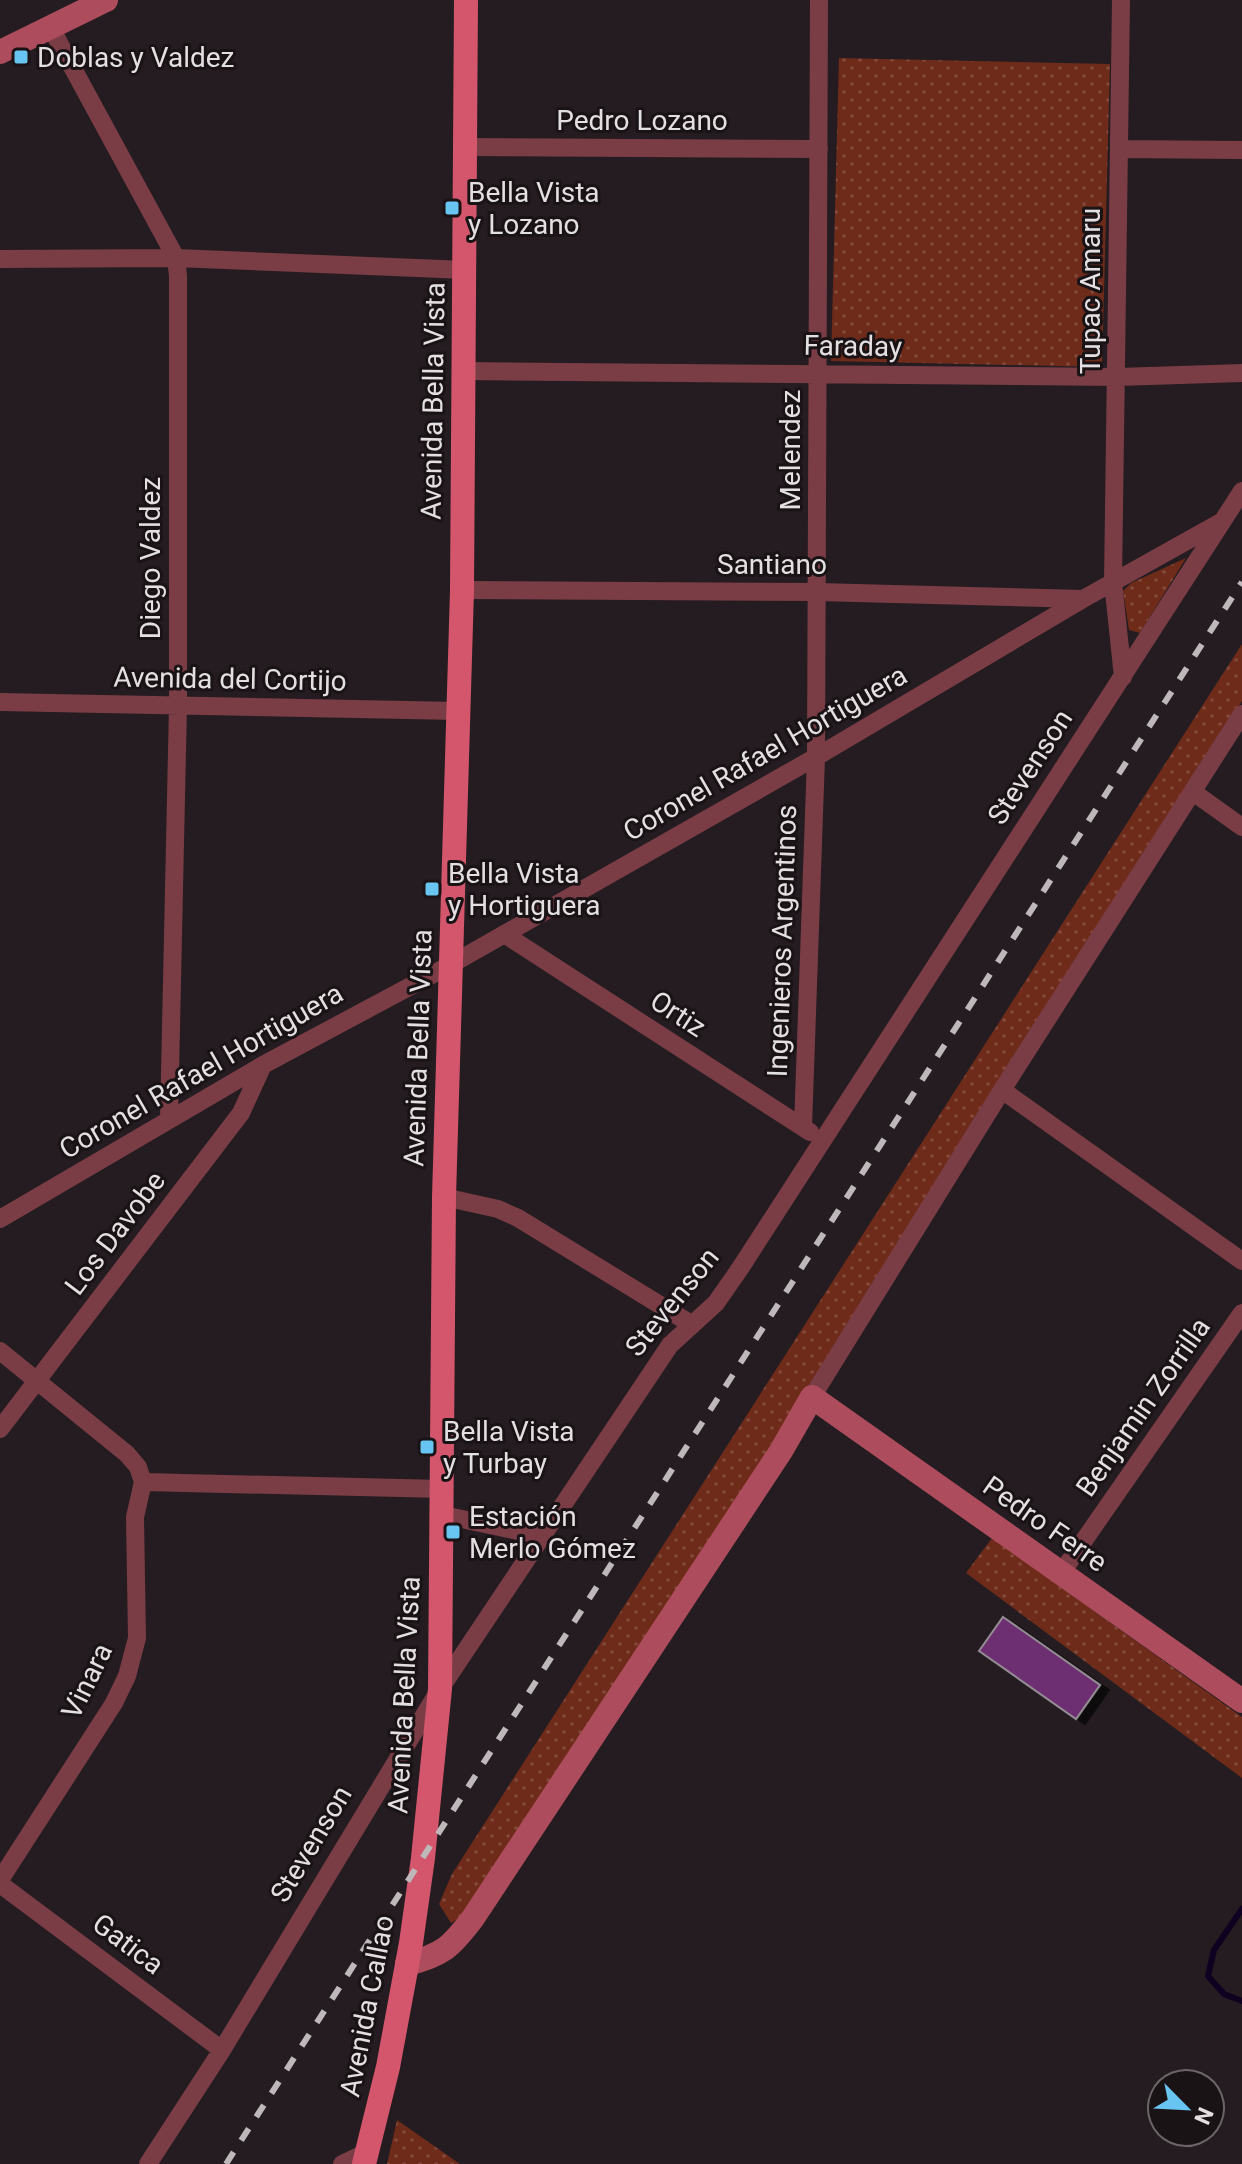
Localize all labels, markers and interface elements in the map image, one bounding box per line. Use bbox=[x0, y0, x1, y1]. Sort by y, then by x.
place label: Doblas y Valdez bbox=[37, 41, 234, 74]
marker: Doblas y Valdez bbox=[12, 48, 30, 66]
street label: Pedro Lozano bbox=[556, 104, 728, 137]
place label: Bella Vista y Lozano bbox=[468, 176, 600, 241]
marker: Bella Vista y Lozano bbox=[443, 199, 461, 217]
street label: Tupac Amaru bbox=[1074, 208, 1107, 374]
street label: Avenida Bella Vista bbox=[414, 282, 452, 520]
street label: Faraday bbox=[803, 329, 903, 363]
street label: Melendez bbox=[774, 390, 807, 510]
street label: Diego Valdez bbox=[134, 477, 167, 639]
street label: Santiano bbox=[717, 548, 827, 581]
street label: Coronel Rafael Hortiguera bbox=[617, 658, 913, 848]
street label: Avenida del Cortijo bbox=[113, 660, 347, 698]
street label: Stevenson bbox=[981, 703, 1079, 831]
street label: Ingenieros Argentinos bbox=[761, 804, 803, 1078]
place label: Bella Vista y Hortiguera bbox=[448, 857, 600, 922]
marker: Bella Vista y Hortiguera bbox=[423, 880, 441, 898]
street label: Avenida Bella Vista bbox=[397, 929, 439, 1167]
street label: Coronel Rafael Hortiguera bbox=[53, 976, 349, 1166]
street label: Ortiz bbox=[644, 984, 712, 1044]
street label: Los Davobe bbox=[58, 1165, 172, 1301]
street label: Stevenson bbox=[618, 1241, 726, 1363]
street label: Benjamin Zorrilla bbox=[1069, 1311, 1217, 1503]
place label: Bella Vista y Turbay bbox=[443, 1415, 575, 1480]
marker: Bella Vista y Turbay bbox=[418, 1438, 436, 1456]
street label: Pedro Ferre bbox=[977, 1469, 1113, 1579]
place label: Estación Merlo Gómez bbox=[469, 1500, 636, 1565]
marker: Estación Merlo Gómez bbox=[444, 1523, 462, 1541]
street label: Avenida Bella Vista bbox=[381, 1575, 427, 1815]
street label: Vinara bbox=[55, 1638, 119, 1724]
street label: Stevenson bbox=[263, 1780, 359, 1908]
street label: Gatica bbox=[86, 1907, 170, 1981]
street label: Avenida Callao bbox=[333, 1912, 401, 2100]
north arrow bbox=[1146, 2068, 1226, 2148]
text: N bbox=[1189, 2104, 1218, 2128]

